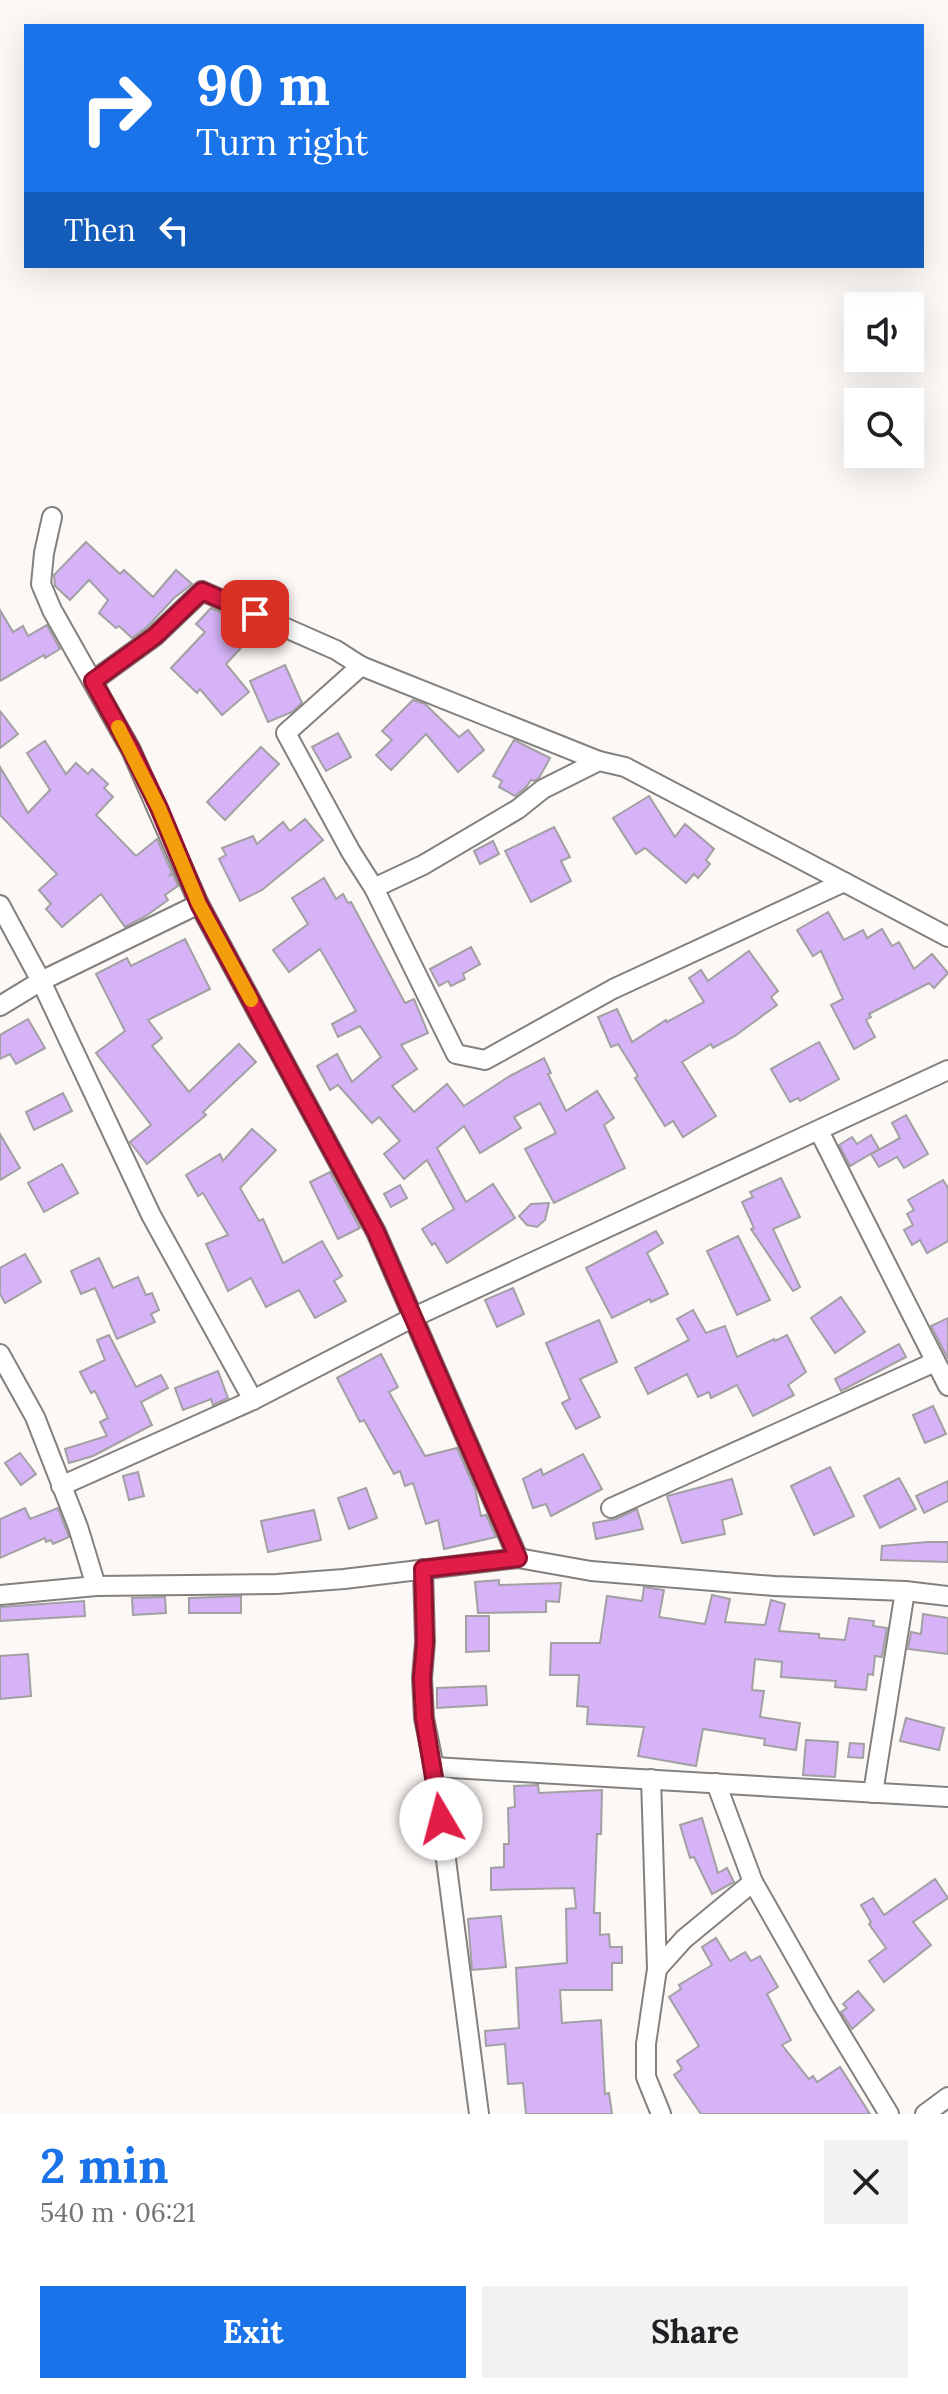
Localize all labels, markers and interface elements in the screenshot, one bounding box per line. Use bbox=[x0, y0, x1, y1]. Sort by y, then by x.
text: 90 m bbox=[196, 49, 330, 120]
icon: right bbox=[64, 56, 168, 160]
text: Turn right bbox=[196, 119, 369, 165]
icon: left bbox=[152, 208, 196, 252]
text: Then bbox=[64, 211, 136, 249]
map controls bbox=[844, 292, 924, 468]
button: sound bbox=[844, 292, 924, 372]
button: search bbox=[844, 388, 924, 468]
pin bbox=[221, 580, 289, 648]
icon: arrive bbox=[233, 592, 277, 636]
position arrow bbox=[399, 1777, 483, 1861]
text: 2 min bbox=[40, 2135, 169, 2196]
button: close bbox=[824, 2140, 908, 2224]
text: 540 m · 06:21 bbox=[40, 2196, 196, 2229]
button: Exit bbox=[40, 2286, 466, 2378]
button: Share bbox=[482, 2286, 908, 2378]

